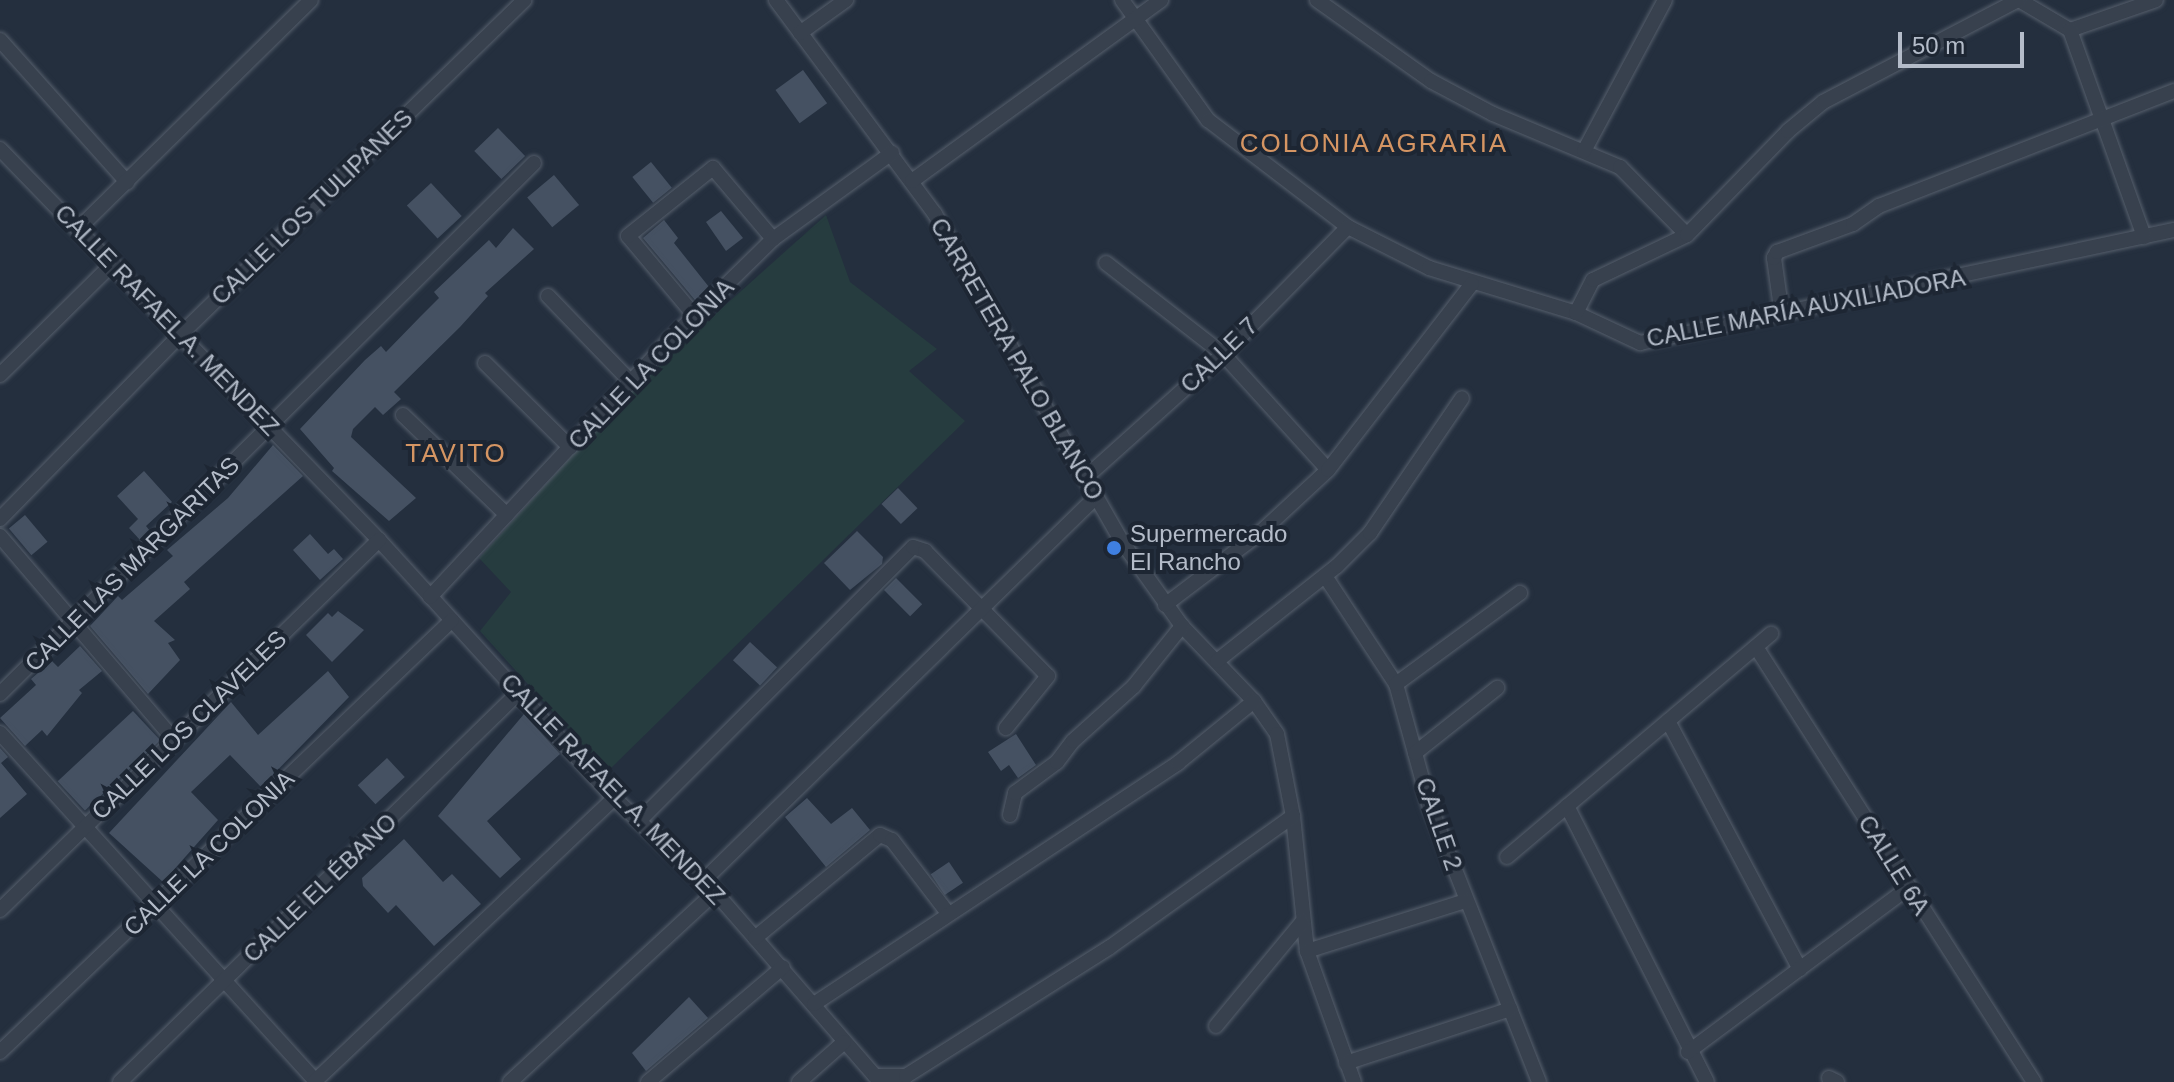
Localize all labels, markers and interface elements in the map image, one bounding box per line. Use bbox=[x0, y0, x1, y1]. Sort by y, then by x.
scale bar bbox=[1902, 16, 2028, 66]
text: 50 m bbox=[1912, 32, 1965, 59]
street label: CALLE LOS TULIPANES bbox=[205, 103, 419, 311]
district label: COLONIA AGRARIA bbox=[1238, 128, 1510, 160]
street label: CALLE RAFAEL A. MENDEZ bbox=[48, 198, 286, 442]
street label: CARRETERA PALO BLANCO bbox=[924, 212, 1110, 506]
street label: CALLE MARÍA AUXILIADORA bbox=[1643, 263, 1969, 353]
street label: CALLE LA COLONIA bbox=[562, 272, 740, 456]
street label: CALLE 7 bbox=[1174, 311, 1264, 399]
district label: TAVITO bbox=[405, 438, 507, 470]
street label: CALLE LAS MARGARITAS bbox=[19, 451, 245, 677]
place label: Supermercado El Rancho bbox=[1130, 520, 1287, 576]
marker: Supermercado El Rancho bbox=[1105, 539, 1123, 557]
street label: CALLE LOS CLAVELES bbox=[86, 624, 292, 826]
street label: CALLE RAFAEL A. MENDEZ bbox=[494, 667, 732, 911]
street label: CALLE LA COLONIA bbox=[117, 764, 301, 942]
street label: CALLE 2 bbox=[1410, 774, 1468, 874]
street label: CALLE EL ÉBANO bbox=[237, 807, 403, 969]
street label: CALLE 6A bbox=[1852, 810, 1936, 920]

